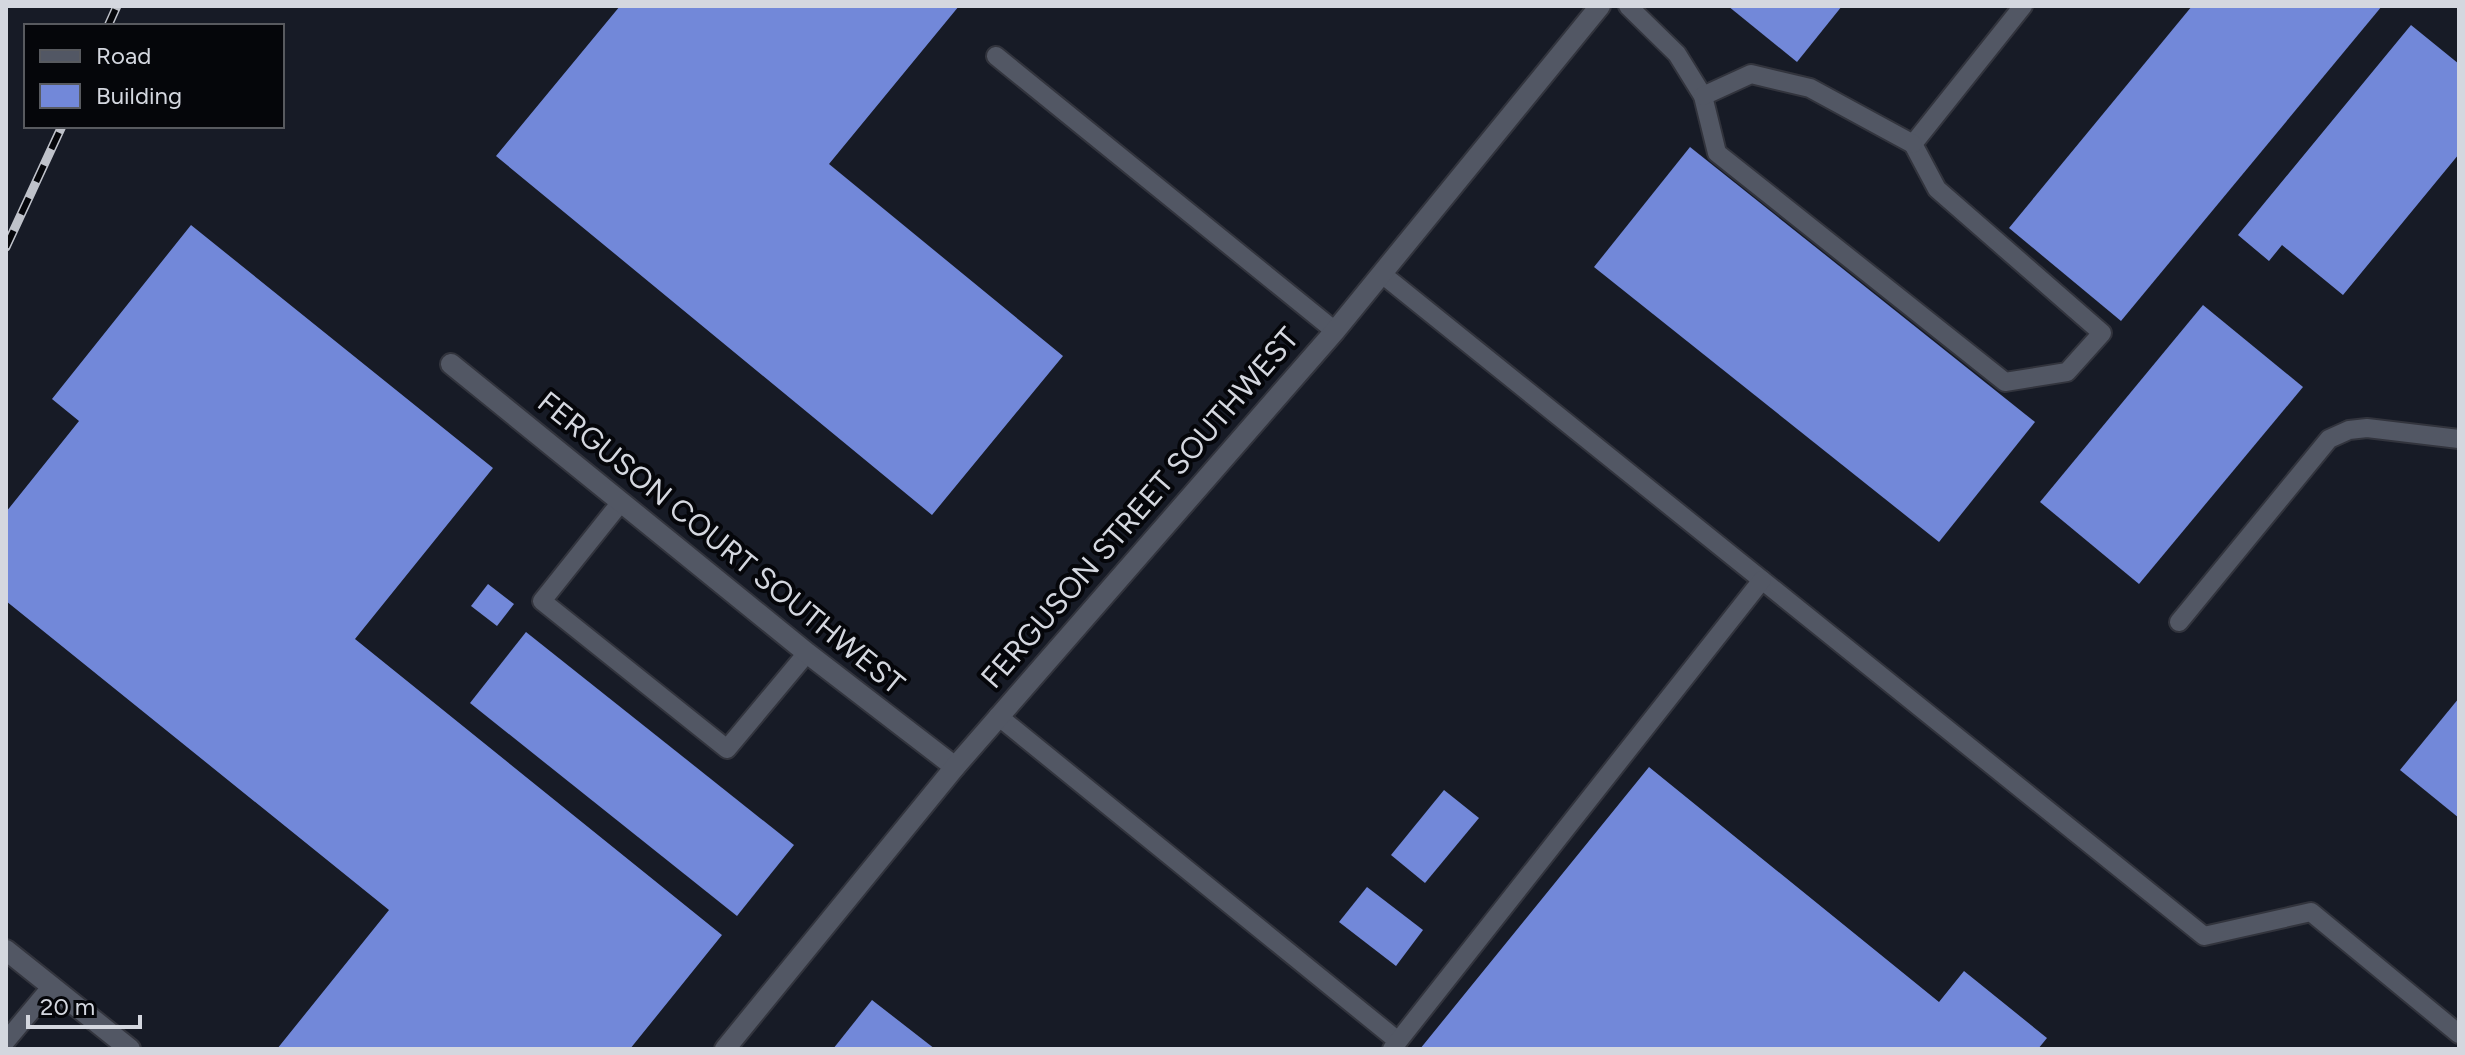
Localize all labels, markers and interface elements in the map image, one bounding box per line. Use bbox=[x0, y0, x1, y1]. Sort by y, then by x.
legend bbox=[24, 24, 284, 128]
text: Road bbox=[96, 41, 151, 70]
text: Building bbox=[96, 81, 182, 110]
street label: FERGUSON STREET SOUTHWEST bbox=[973, 319, 1307, 696]
street label: FERGUSON COURT SOUTHWEST bbox=[530, 383, 913, 702]
scale bar bbox=[28, 979, 140, 1029]
text: 20 m bbox=[40, 992, 95, 1021]

